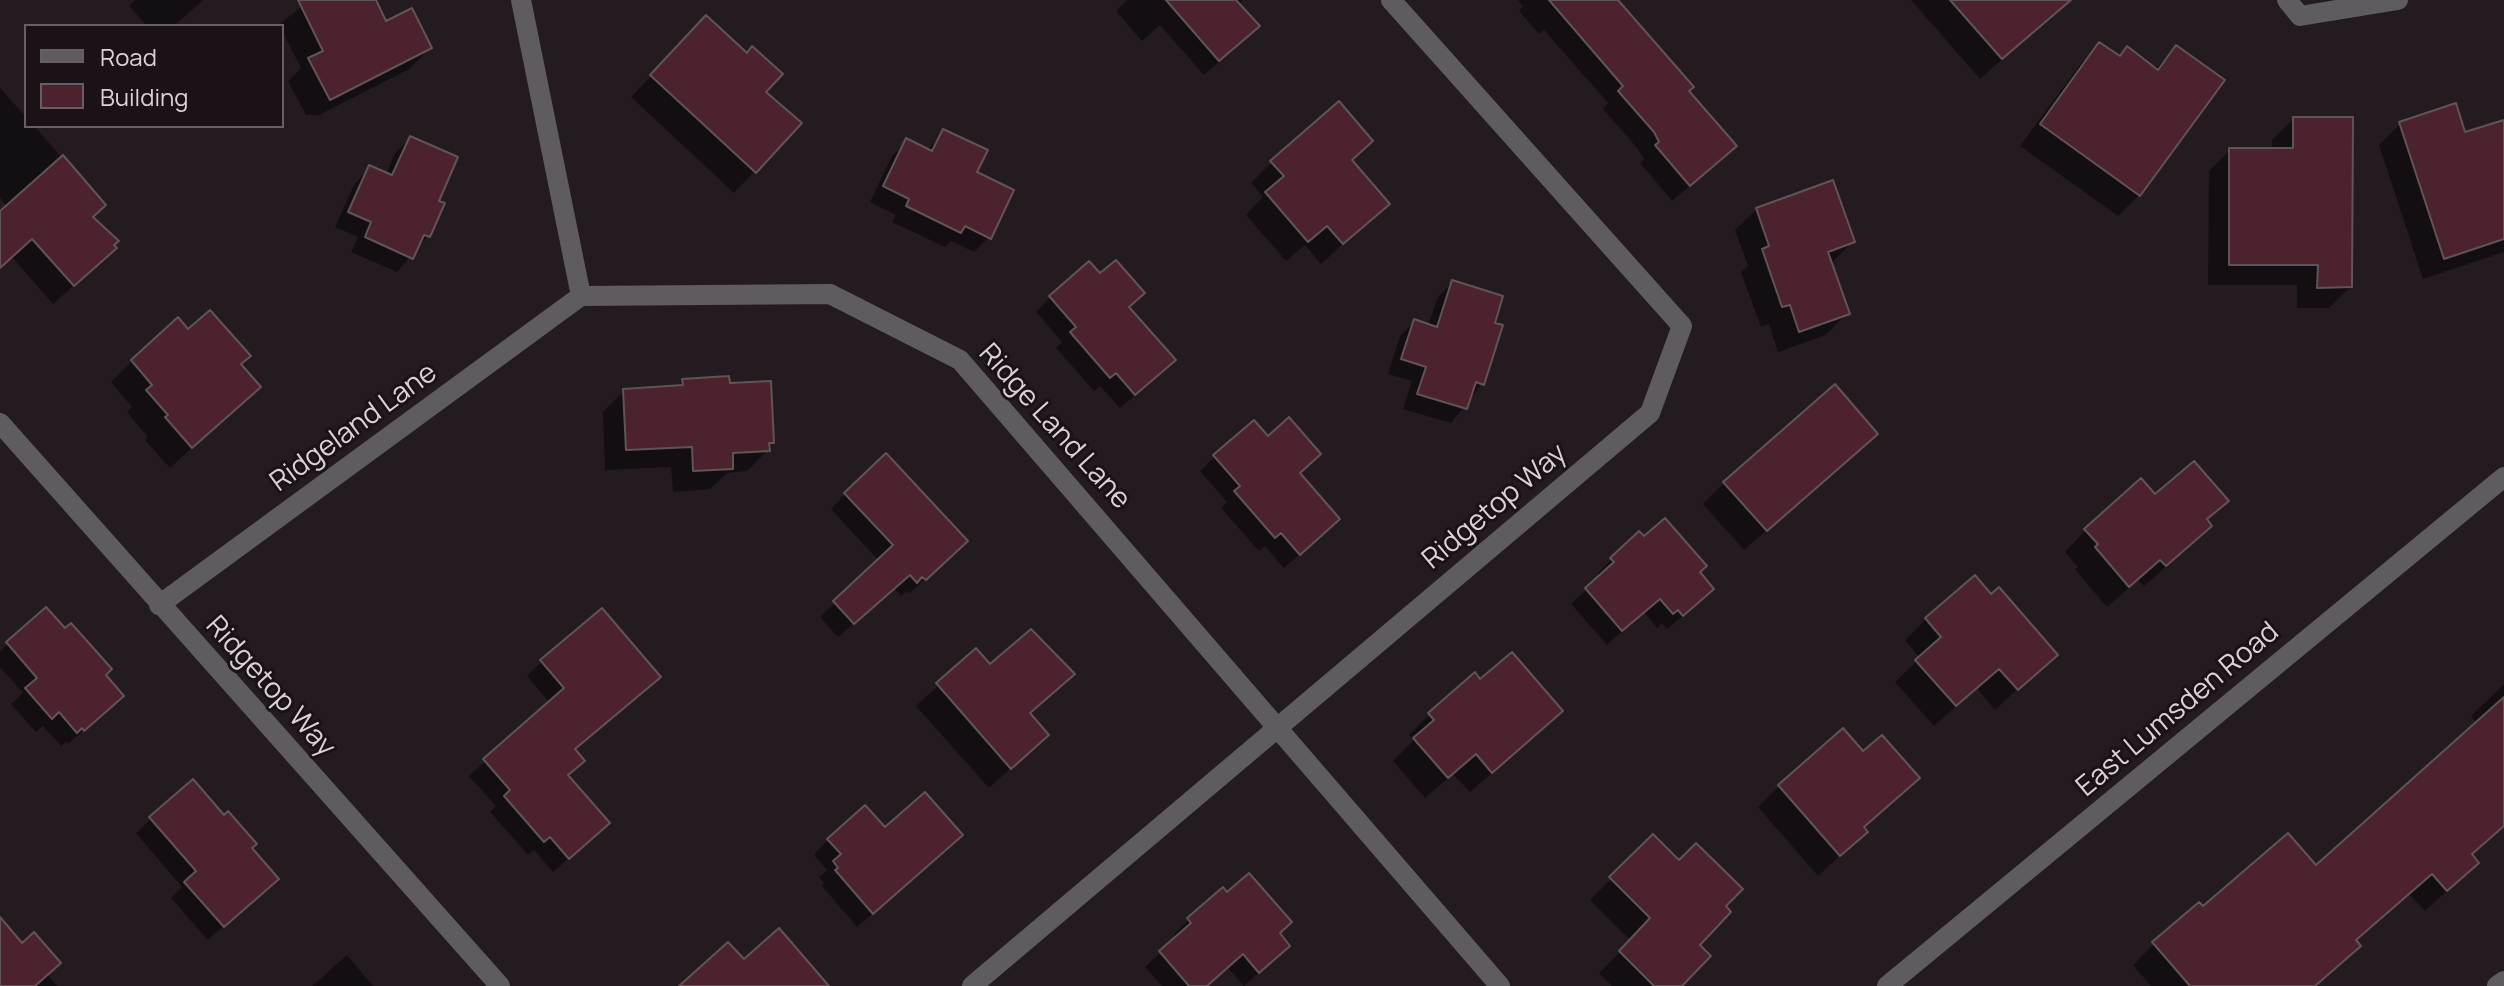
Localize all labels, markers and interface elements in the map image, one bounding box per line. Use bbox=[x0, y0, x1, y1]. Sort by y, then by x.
legend bbox=[24, 24, 284, 128]
text: Road bbox=[100, 40, 157, 73]
text: Building bbox=[100, 80, 188, 113]
street label: Ridge Land Lane bbox=[971, 337, 1137, 517]
street label: Ridgeland Lane bbox=[264, 356, 444, 500]
street label: Ridgetop Way bbox=[1416, 437, 1574, 577]
street label: Ridgetop Way bbox=[198, 610, 342, 764]
street label: East Lumsden Road bbox=[2070, 616, 2286, 804]

